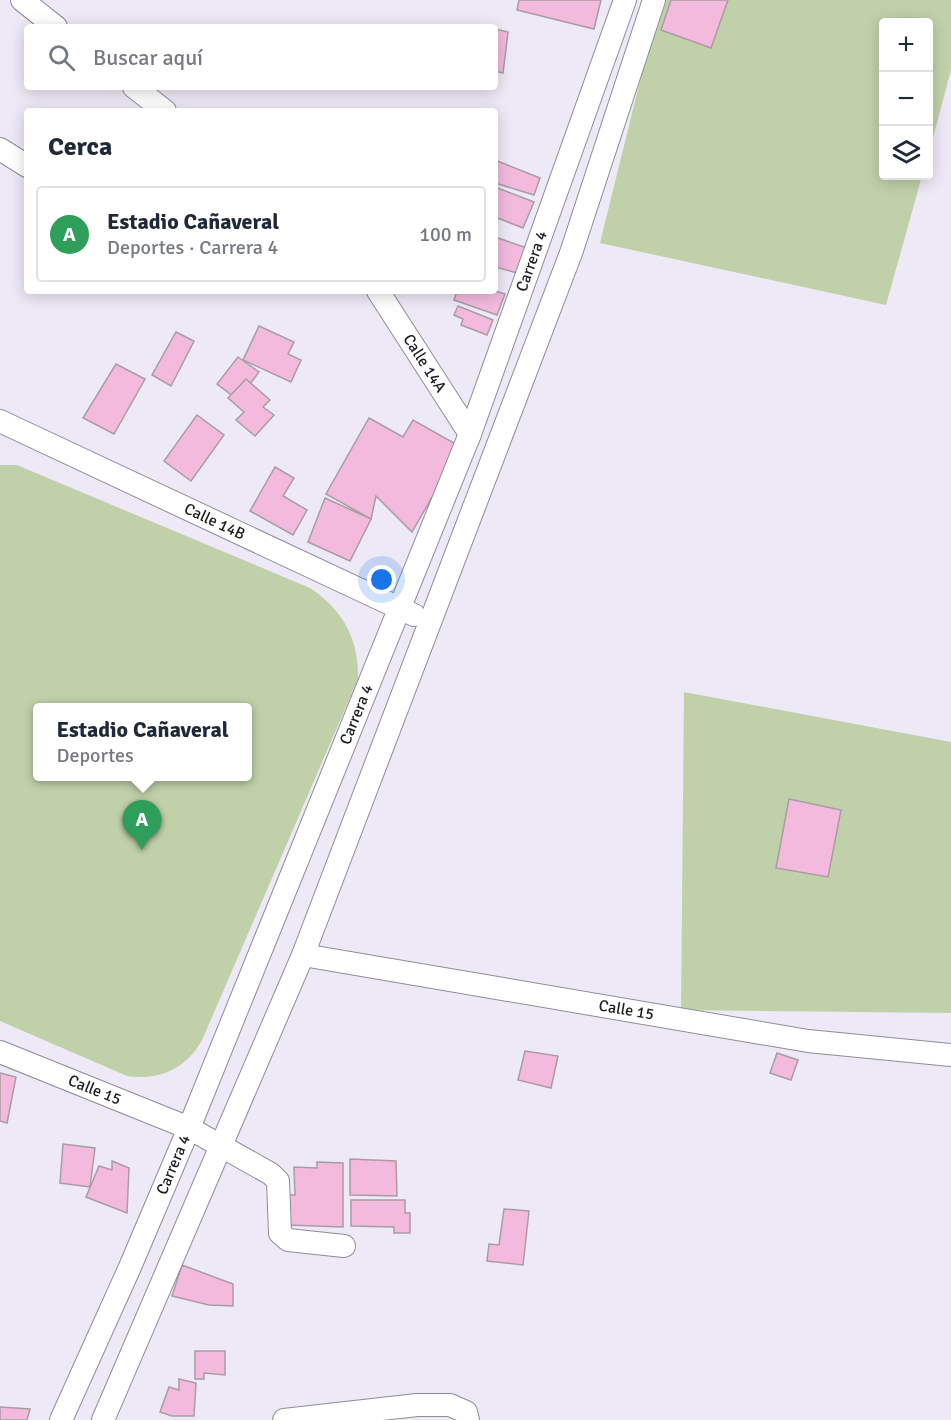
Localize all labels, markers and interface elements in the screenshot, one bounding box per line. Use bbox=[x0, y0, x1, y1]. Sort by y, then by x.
map controls bbox=[879, 18, 933, 180]
button: + bbox=[879, 18, 933, 72]
search box bbox=[24, 24, 498, 90]
icon: search bbox=[45, 41, 78, 74]
text: Buscar aquí bbox=[93, 44, 203, 71]
button: − bbox=[879, 72, 933, 126]
button: layers bbox=[879, 126, 933, 180]
text: Cerca bbox=[48, 131, 112, 163]
text: Estadio Cañaveral bbox=[107, 208, 279, 235]
text: A bbox=[63, 222, 76, 247]
text: 100 m bbox=[419, 222, 472, 247]
street label: Carrera 4 bbox=[512, 228, 552, 294]
text: Deportes · Carrera 4 bbox=[107, 235, 278, 260]
street label: Calle 14A bbox=[398, 330, 451, 396]
street label: Calle 14B bbox=[181, 499, 248, 544]
your location bbox=[367, 565, 396, 594]
street label: Carrera 4 bbox=[335, 681, 378, 748]
popup bbox=[33, 703, 252, 781]
text: Estadio Cañaveral bbox=[56, 716, 229, 743]
text: Deportes bbox=[56, 743, 134, 768]
pin: A bbox=[122, 800, 162, 850]
street label: Calle 15 bbox=[597, 996, 655, 1025]
street label: Calle 15 bbox=[65, 1070, 124, 1110]
street label: Carrera 4 bbox=[152, 1131, 195, 1198]

